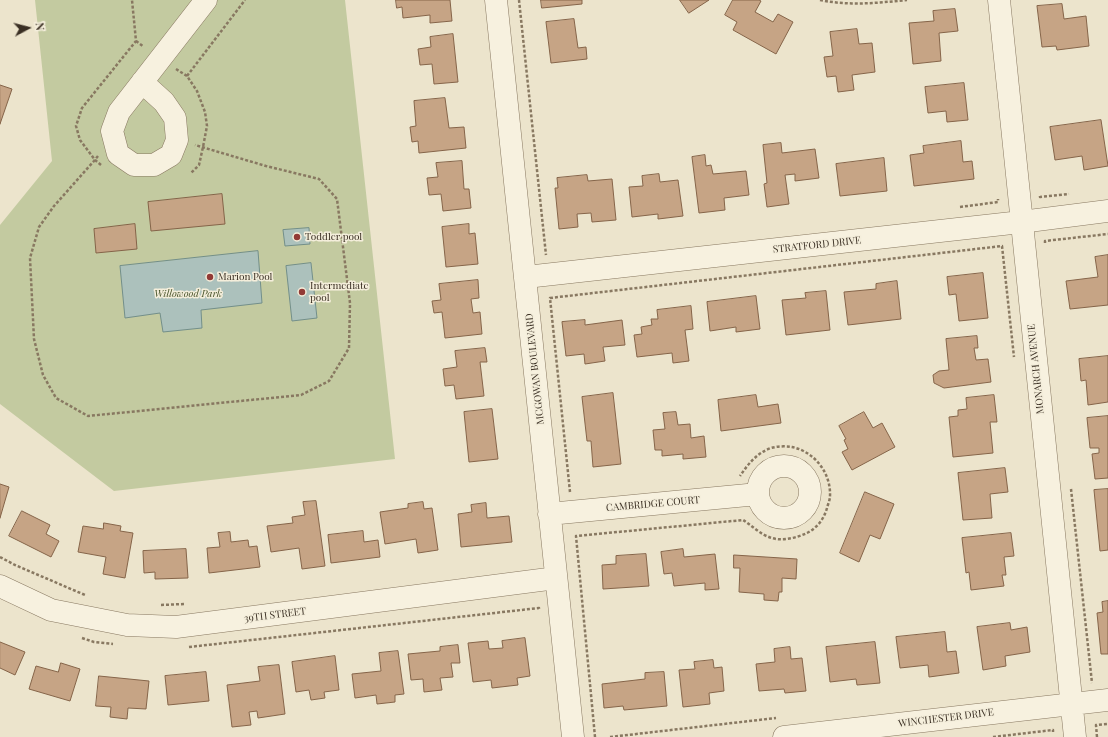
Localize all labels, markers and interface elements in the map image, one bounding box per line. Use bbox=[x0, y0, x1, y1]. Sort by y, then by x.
north arrow bbox=[8, 8, 48, 48]
text: N bbox=[32, 22, 48, 31]
place label: Toddler pool bbox=[305, 231, 362, 243]
marker: Toddler pool bbox=[292, 232, 302, 242]
street label: STRATFORD DRIVE bbox=[772, 234, 862, 256]
place label: Marion Pool bbox=[218, 271, 272, 283]
marker: Marion Pool bbox=[205, 272, 215, 282]
place label: Intermediate pool bbox=[310, 280, 369, 304]
marker: Intermediate pool bbox=[297, 287, 307, 297]
park label: Willowood Park bbox=[154, 288, 222, 300]
street label: MCGOWAN BOULEVARD bbox=[523, 313, 547, 425]
street label: MONARCH AVENUE bbox=[1025, 323, 1047, 415]
street label: CAMBRIDGE COURT bbox=[606, 494, 700, 514]
street label: 39TH STREET bbox=[243, 605, 307, 625]
street label: WINCHESTER DRIVE bbox=[898, 706, 994, 730]

